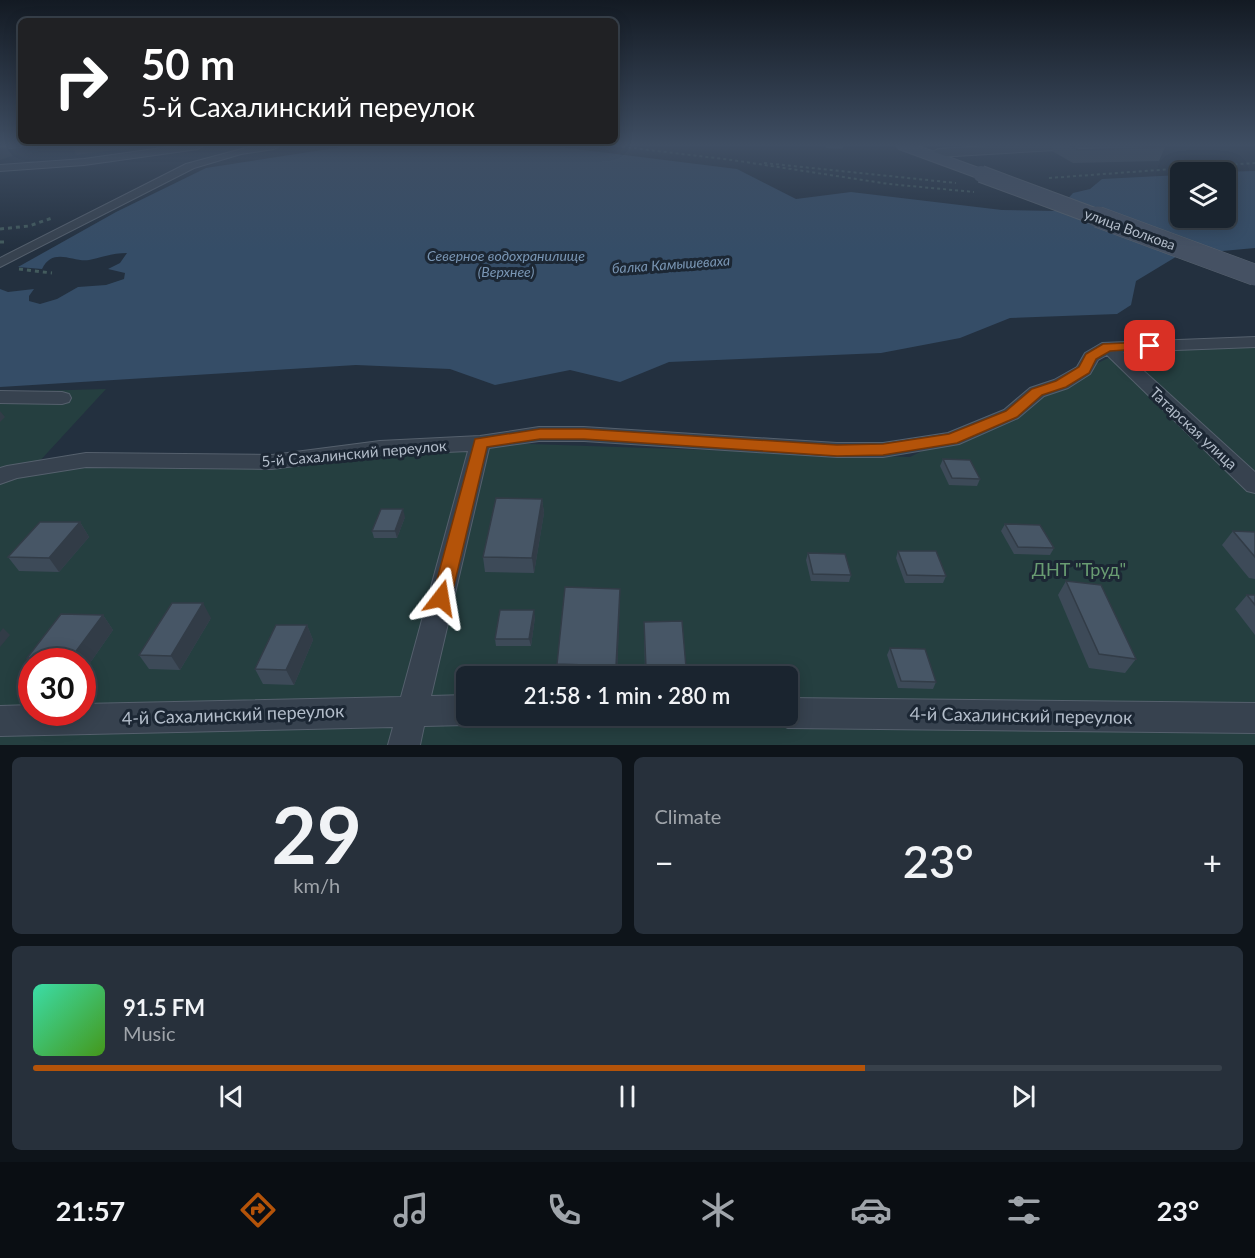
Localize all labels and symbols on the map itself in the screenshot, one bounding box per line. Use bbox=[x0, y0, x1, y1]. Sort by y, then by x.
street label: улица Волкова bbox=[1082, 205, 1178, 253]
water label: Северное водохранилище (Верхнее) bbox=[427, 247, 585, 280]
water label: балка Камышеваха bbox=[611, 251, 731, 277]
pin bbox=[1124, 320, 1175, 371]
street label: Татарская улица bbox=[1147, 383, 1241, 473]
street label: 5-й Сахалинский переулок bbox=[261, 436, 447, 470]
park label: ДНТ "Труд" bbox=[1032, 558, 1126, 580]
position arrow bbox=[409, 566, 473, 630]
speed limit sign: 30 bbox=[18, 648, 96, 726]
street label: 4-й Сахалинский переулок bbox=[121, 699, 345, 729]
street label: 4-й Сахалинский переулок bbox=[909, 702, 1133, 728]

